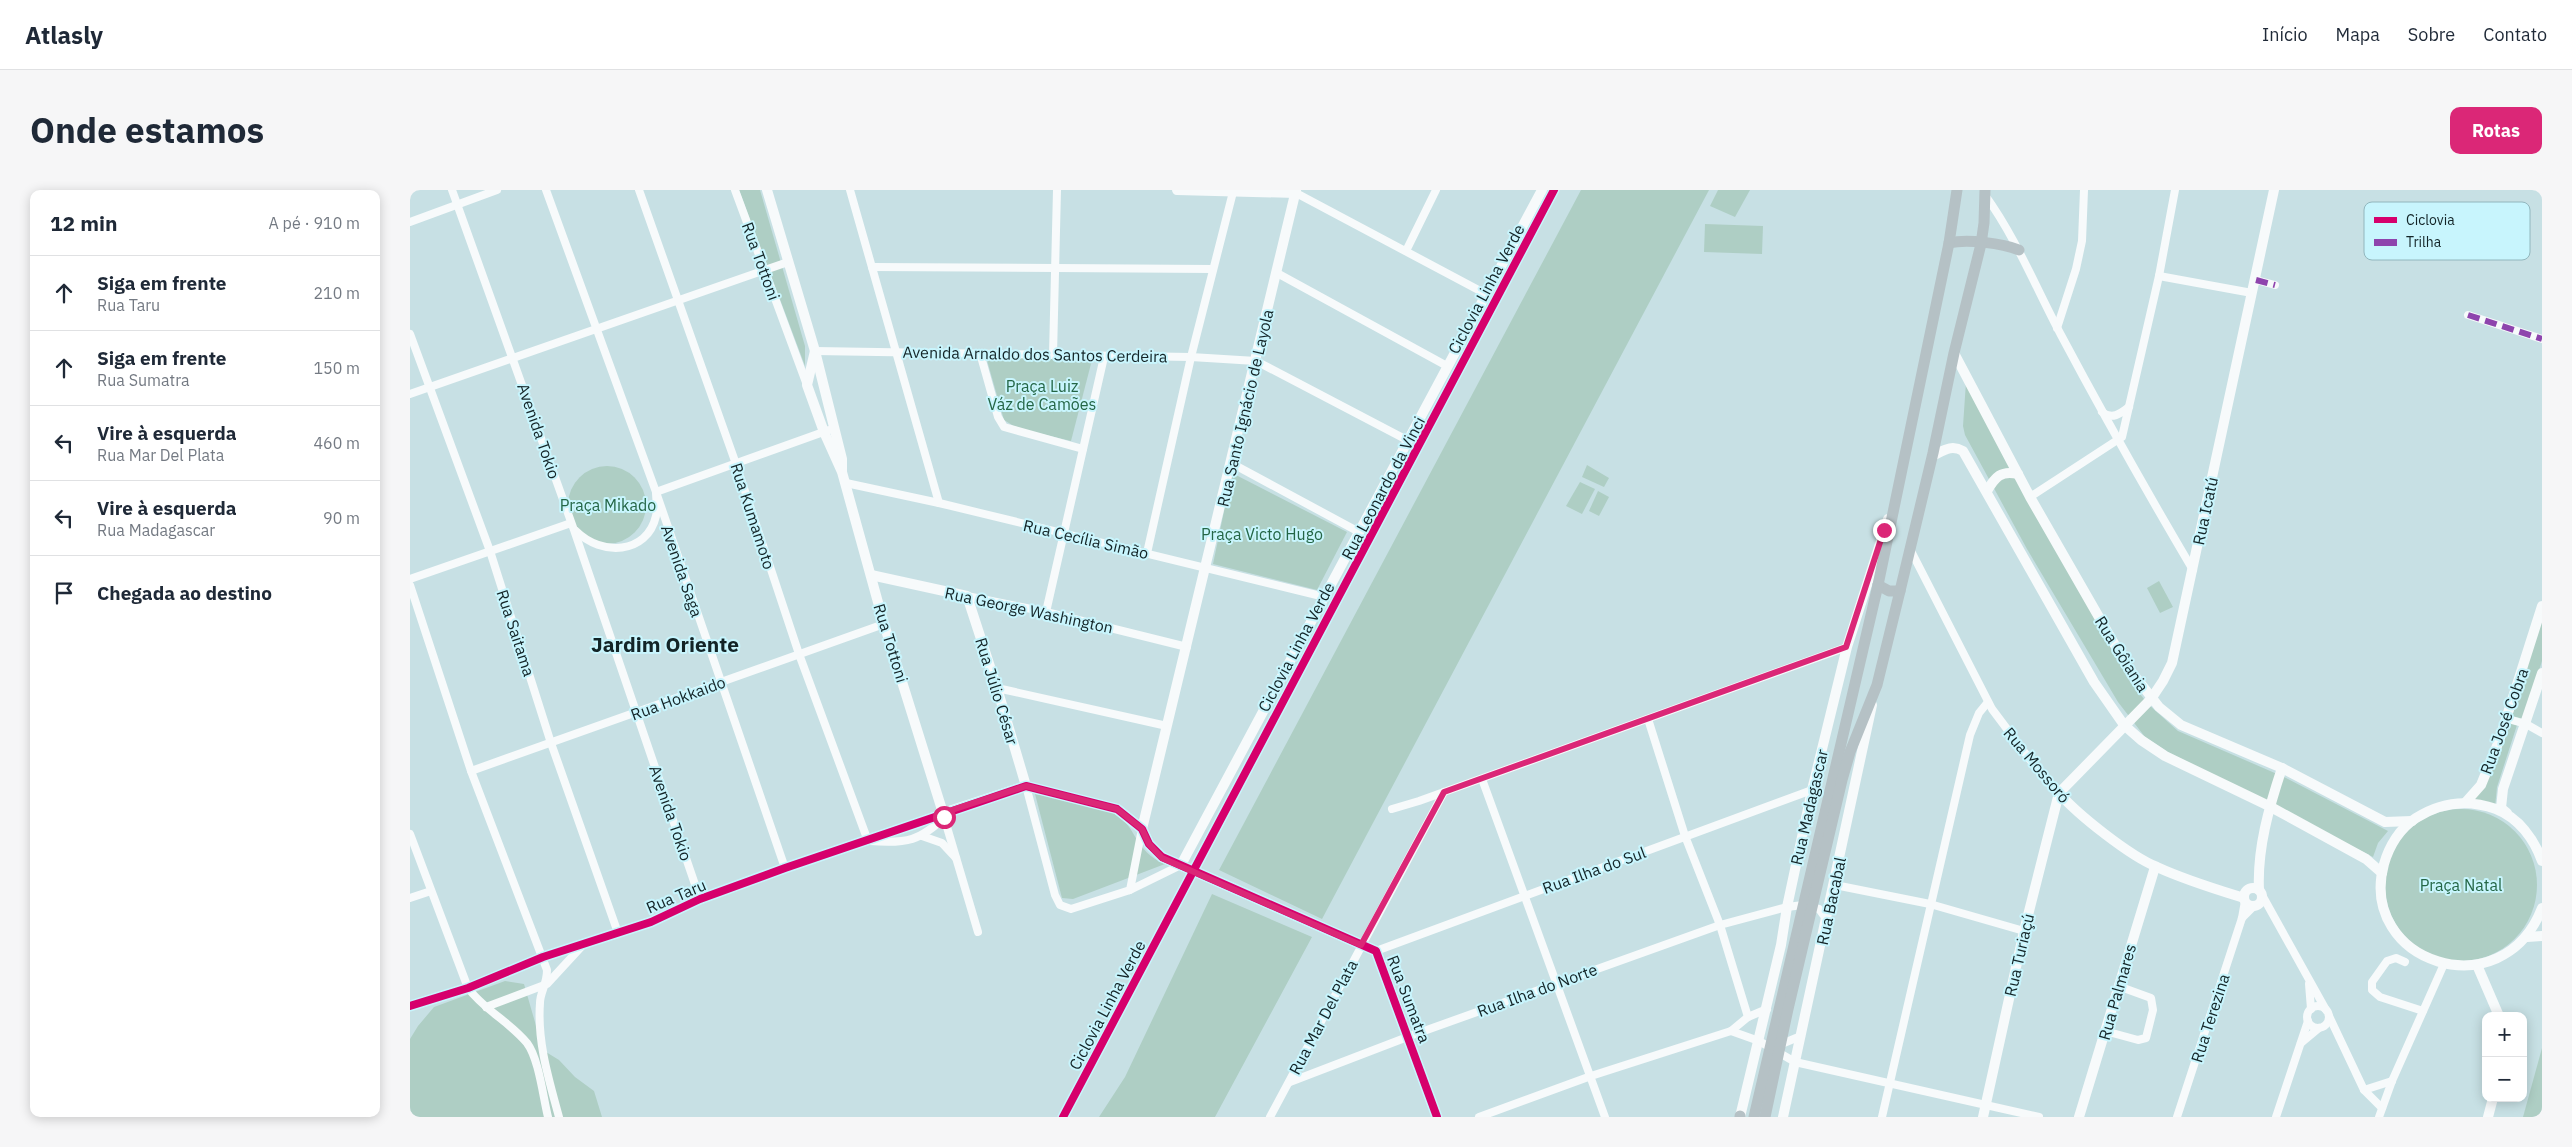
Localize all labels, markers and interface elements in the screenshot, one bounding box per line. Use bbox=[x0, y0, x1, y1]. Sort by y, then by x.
text: Atlasly bbox=[25, 19, 103, 51]
text: Início bbox=[2262, 23, 2308, 46]
text: Mapa bbox=[2336, 23, 2380, 46]
text: Sobre bbox=[2408, 23, 2455, 46]
text: Contato bbox=[2483, 23, 2547, 46]
text: Onde estamos bbox=[30, 107, 264, 153]
button: Rotas bbox=[2450, 107, 2542, 154]
legend bbox=[2364, 202, 2530, 260]
text: 12 min bbox=[50, 209, 117, 237]
text: Ciclovia bbox=[2406, 211, 2455, 229]
text: A pé · 910 m bbox=[269, 213, 360, 233]
street label: Rua Tottoni bbox=[738, 219, 784, 303]
street label: Ciclovia Linha Verde bbox=[1443, 221, 1529, 357]
text: Trilha bbox=[2406, 233, 2442, 251]
text: Siga em frente bbox=[97, 271, 227, 295]
icon: ahead bbox=[50, 279, 78, 307]
text: 210 m bbox=[313, 283, 360, 303]
text: Rua Taru bbox=[97, 295, 160, 315]
street label: Rua Santo Ignácio de Layola bbox=[1213, 307, 1278, 509]
street label: Avenida Arnaldo dos Santos Cerdeira bbox=[902, 342, 1168, 366]
text: Siga em frente bbox=[97, 346, 227, 370]
icon: ahead bbox=[50, 354, 78, 382]
text: 150 m bbox=[313, 358, 360, 378]
text: Rua Sumatra bbox=[97, 370, 190, 390]
park label: Praça Luiz Váz de Camões bbox=[988, 376, 1096, 414]
street label: Avenida Tokio bbox=[513, 381, 565, 481]
street label: Rua Leonardo da Vinci bbox=[1337, 413, 1429, 563]
text: Vire à esquerda bbox=[97, 421, 237, 445]
icon: left bbox=[50, 429, 78, 457]
text: 460 m bbox=[313, 433, 360, 453]
text: Rua Mar Del Plata bbox=[97, 445, 224, 465]
street label: Rua Kumamoto bbox=[726, 460, 780, 572]
street label: Rua Icatú bbox=[2188, 475, 2222, 547]
park label: Praça Mikado bbox=[560, 495, 656, 515]
text: Vire à esquerda bbox=[97, 496, 237, 520]
icon: left bbox=[50, 504, 78, 532]
text: 90 m bbox=[323, 508, 360, 528]
street label: Rua Cecília Simão bbox=[1021, 515, 1151, 563]
route end bbox=[1873, 519, 1896, 542]
text: Rua Madagascar bbox=[97, 520, 215, 540]
street label: Avenida Saga bbox=[657, 522, 707, 620]
park label: Praça Victo Hugo bbox=[1201, 524, 1323, 544]
icon: arrive bbox=[50, 579, 78, 607]
street label: Ciclovia Linha Verde bbox=[1253, 579, 1339, 715]
text: Chegada ao destino bbox=[97, 581, 272, 605]
street label: Rua George Washington bbox=[943, 582, 1115, 638]
street label: Rua Saitama bbox=[493, 587, 540, 679]
street label: Rua Tottoni bbox=[869, 601, 913, 685]
street label: Rua Gôiania bbox=[2091, 612, 2153, 696]
district label: Jardim Oriente bbox=[591, 630, 739, 658]
street label: Rua Júlio César bbox=[971, 635, 1023, 747]
street label: Rua José Cobra bbox=[2476, 665, 2533, 777]
street label: Rua Hokkaido bbox=[628, 672, 728, 724]
street label: Rua Mossoró bbox=[2000, 723, 2075, 807]
street label: Rua Madagascar bbox=[1786, 747, 1832, 867]
street label: Avenida Tokio bbox=[645, 763, 697, 863]
route start bbox=[933, 806, 956, 829]
street label: Rua Ilha do Sul bbox=[1540, 842, 1648, 898]
street label: Rua Bacabal bbox=[1812, 855, 1850, 947]
street label: Rua Taru bbox=[643, 874, 709, 918]
park label: Praça Natal bbox=[2420, 875, 2502, 895]
street label: Rua Turiaçú bbox=[2000, 912, 2038, 998]
street label: Ciclovia Linha Verde bbox=[1064, 937, 1150, 1073]
street label: Rua Palmares bbox=[2094, 942, 2140, 1042]
street label: Rua Sumatra bbox=[1383, 952, 1435, 1046]
street label: Rua Mar Del Plata bbox=[1284, 956, 1362, 1078]
street label: Rua Ilha do Norte bbox=[1474, 959, 1600, 1021]
street label: Rua Terezina bbox=[2186, 971, 2234, 1065]
map controls bbox=[2482, 1012, 2527, 1102]
button: + bbox=[2482, 1012, 2527, 1057]
button: − bbox=[2482, 1057, 2527, 1102]

